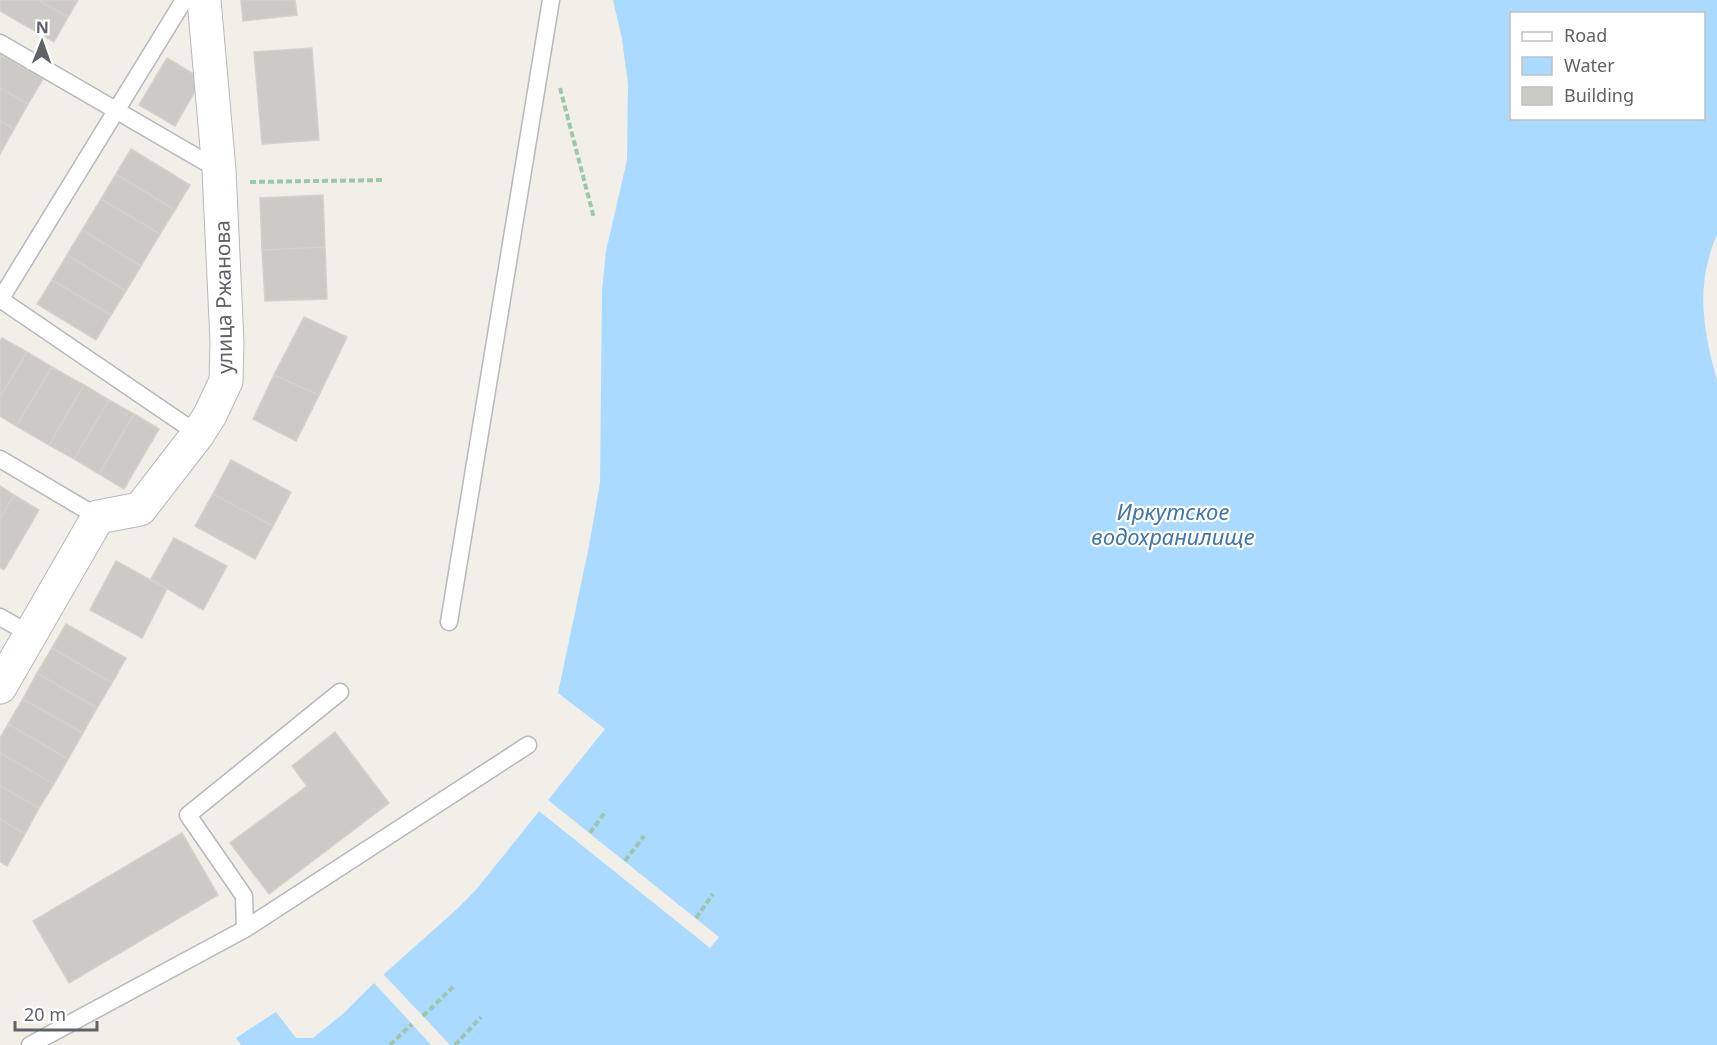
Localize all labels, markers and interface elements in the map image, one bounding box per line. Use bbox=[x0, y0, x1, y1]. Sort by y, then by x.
north arrow bbox=[12, 12, 72, 72]
legend bbox=[1510, 12, 1705, 120]
text: N bbox=[36, 16, 49, 38]
text: Road bbox=[1564, 23, 1607, 47]
text: Water bbox=[1564, 53, 1615, 77]
text: Building bbox=[1564, 83, 1634, 107]
street label: улица Ржанова bbox=[208, 220, 238, 374]
water label: Иркутское водохранилище bbox=[1091, 496, 1255, 551]
scale bar bbox=[15, 994, 98, 1032]
text: 20 m bbox=[24, 1002, 66, 1026]

